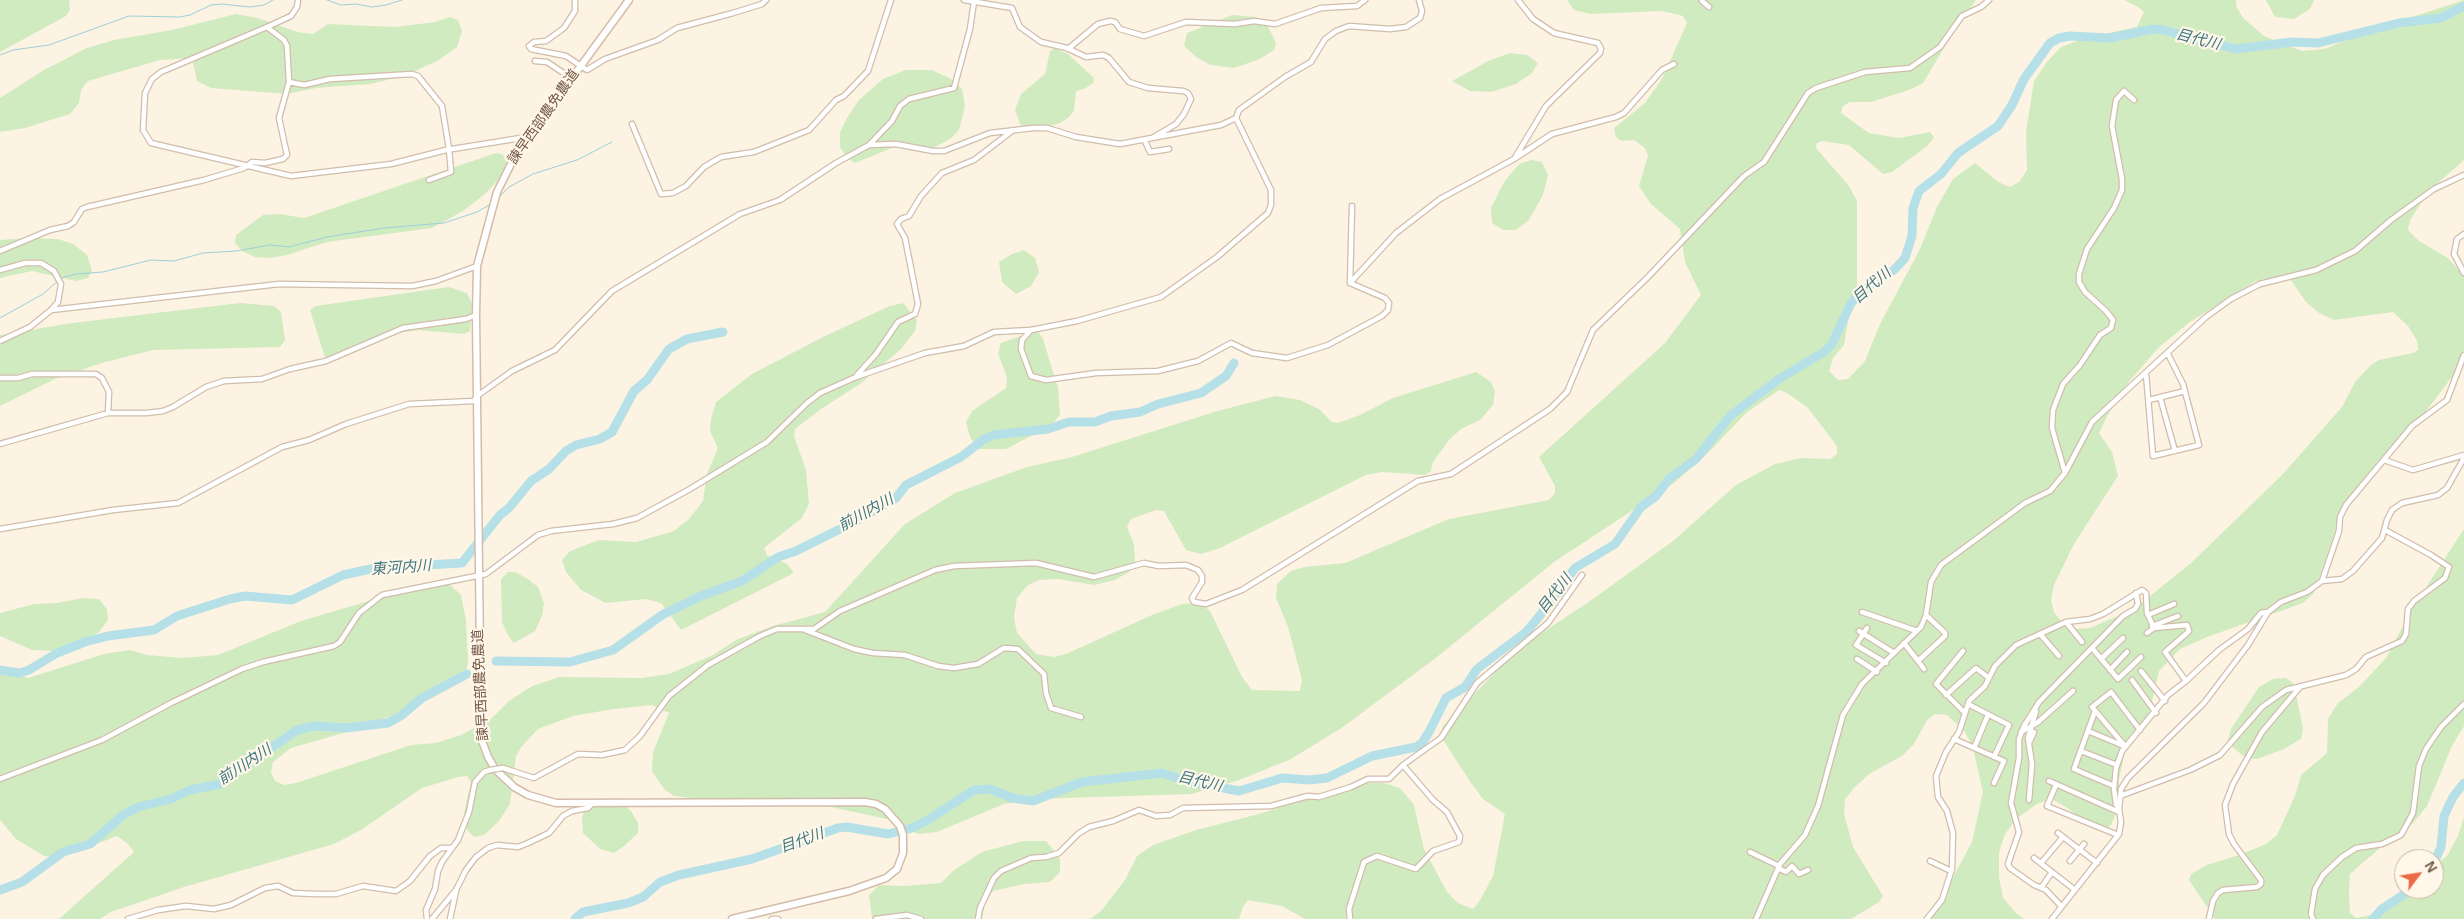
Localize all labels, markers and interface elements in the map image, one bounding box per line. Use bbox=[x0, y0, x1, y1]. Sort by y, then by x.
water label: 目代川 bbox=[2174, 26, 2222, 54]
street label: 諫早西部農免農道 bbox=[505, 66, 583, 168]
water label: 目代川 bbox=[1849, 264, 1895, 308]
water label: 前川内川 bbox=[835, 491, 897, 535]
water label: 東河内川 bbox=[370, 557, 432, 579]
water label: 目代川 bbox=[1534, 571, 1576, 617]
street label: 諫早西部農免農道 bbox=[470, 629, 492, 741]
water label: 前川内川 bbox=[215, 741, 275, 789]
water label: 目代川 bbox=[1176, 768, 1224, 796]
water label: 目代川 bbox=[778, 825, 826, 857]
north arrow bbox=[2394, 849, 2444, 899]
text: N bbox=[2422, 858, 2440, 875]

